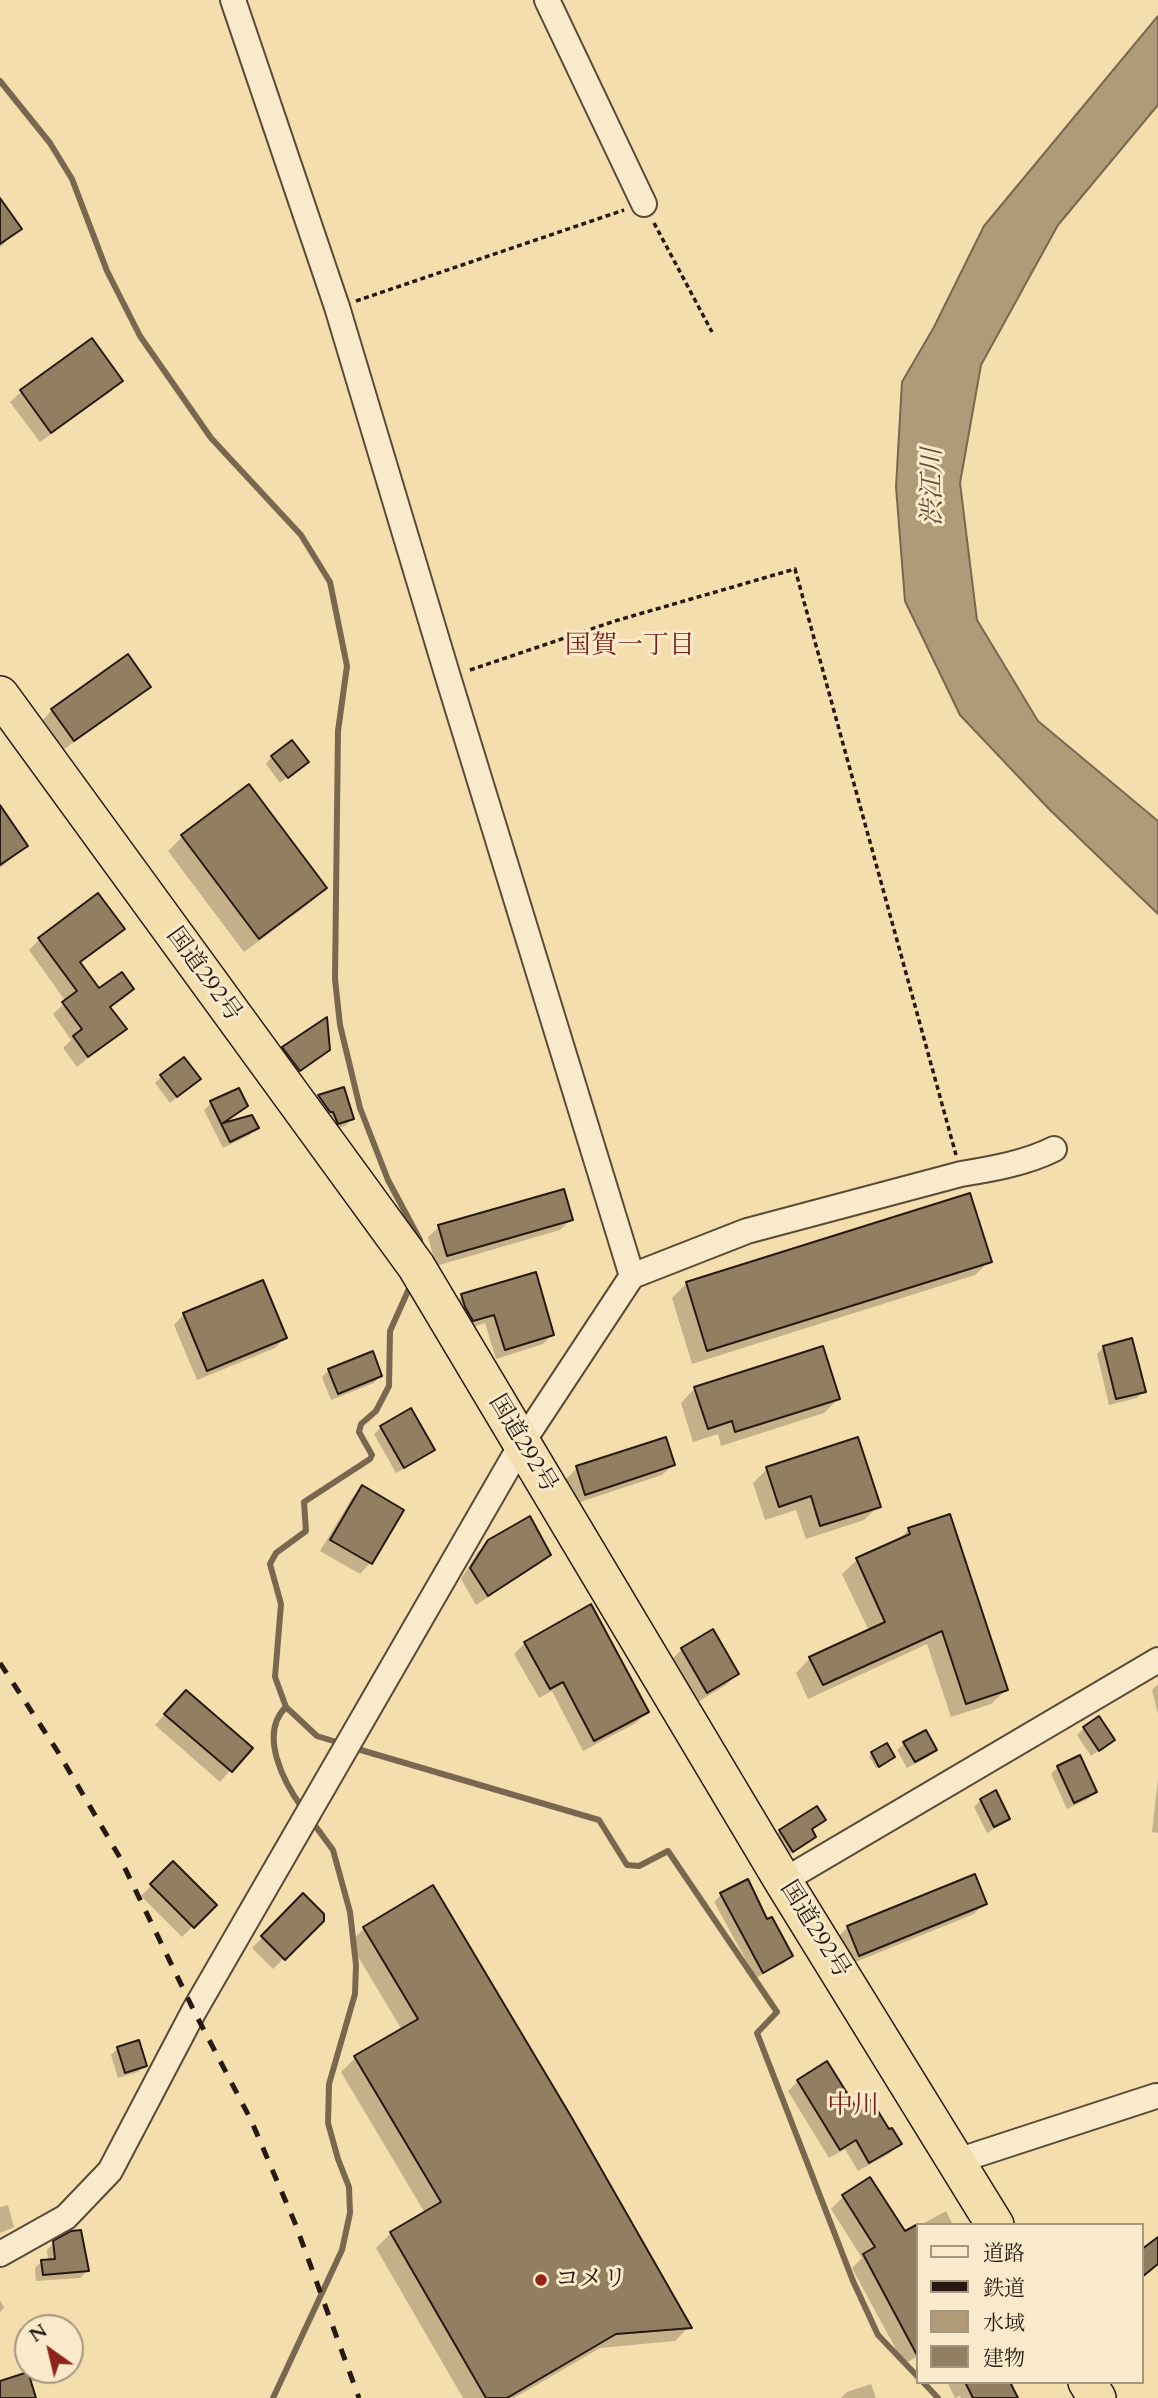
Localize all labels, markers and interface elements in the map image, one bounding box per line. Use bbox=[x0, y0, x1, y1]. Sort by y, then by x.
water label: 渋江川 bbox=[918, 448, 950, 526]
district label: 国賀一丁目 bbox=[565, 631, 695, 663]
street label: 国道292号 bbox=[159, 922, 247, 1028]
street label: 国道292号 bbox=[482, 1390, 562, 1498]
street label: 国道292号 bbox=[773, 1876, 855, 1984]
district label: 中川 bbox=[827, 2091, 879, 2123]
legend bbox=[916, 2223, 1144, 2384]
text: 道路 bbox=[983, 2239, 1025, 2268]
place label: コメリ bbox=[555, 2266, 627, 2294]
marker: コメリ bbox=[533, 2272, 549, 2288]
text: 鉄道 bbox=[983, 2274, 1025, 2303]
text: 水域 bbox=[983, 2309, 1025, 2338]
north arrow bbox=[14, 2314, 84, 2384]
text: N bbox=[24, 2318, 52, 2349]
text: 建物 bbox=[983, 2344, 1025, 2373]

